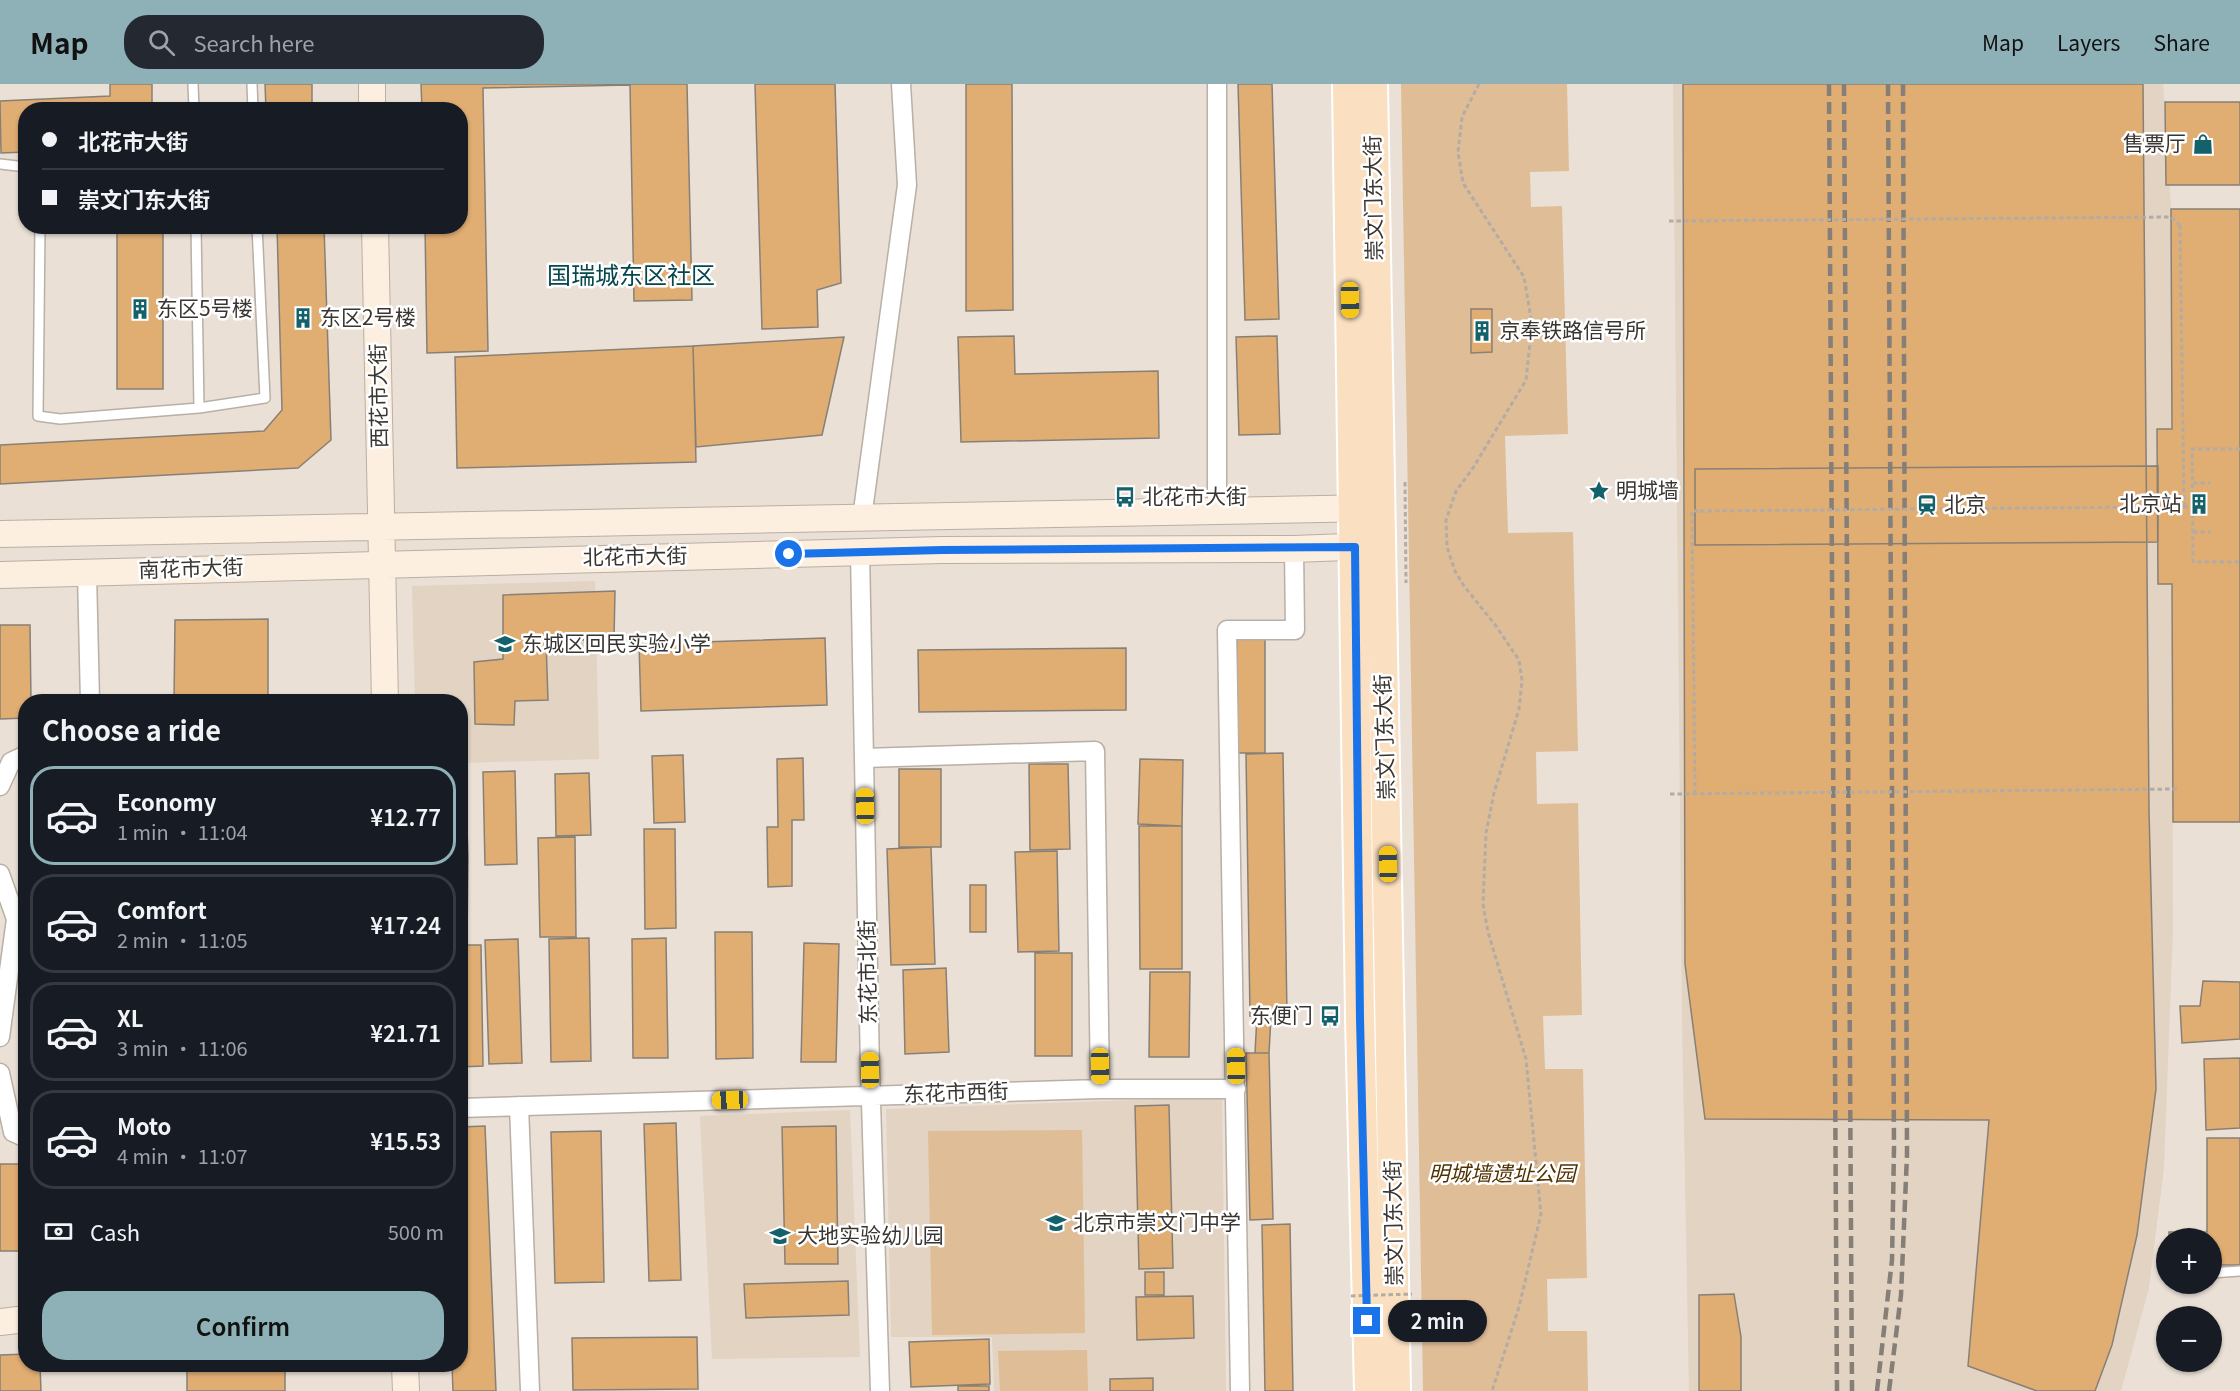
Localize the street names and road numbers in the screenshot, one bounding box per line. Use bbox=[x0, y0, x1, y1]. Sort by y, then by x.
street label: 崇文门东大街 bbox=[1356, 135, 1388, 261]
street label: 西花市大街 bbox=[361, 343, 393, 449]
street label: 北花市大街 bbox=[582, 539, 688, 571]
street label: 南花市大街 bbox=[138, 550, 244, 584]
street label: 崇文门东大街 bbox=[1366, 674, 1400, 801]
street label: 东花市北街 bbox=[850, 919, 882, 1025]
street label: 东花市西街 bbox=[903, 1074, 1009, 1108]
street label: 崇文门东大街 bbox=[1376, 1160, 1408, 1286]

